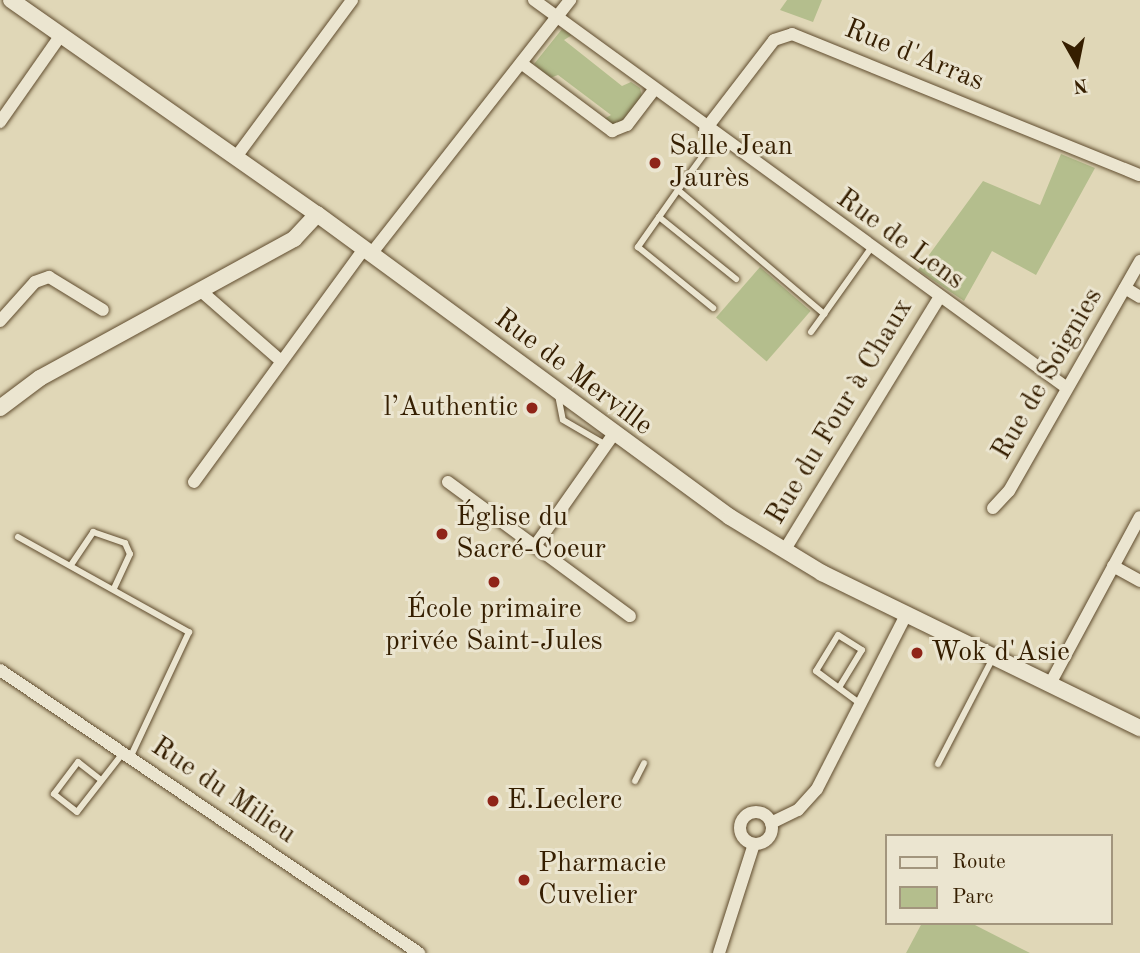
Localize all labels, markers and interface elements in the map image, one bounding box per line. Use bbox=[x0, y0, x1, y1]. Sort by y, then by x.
street label: Rue d'Arras bbox=[839, 13, 989, 99]
north arrow bbox=[1042, 28, 1112, 98]
text: N bbox=[1072, 74, 1089, 95]
place label: Salle Jean Jaurès bbox=[669, 130, 793, 196]
marker: Salle Jean Jaurès bbox=[647, 155, 663, 171]
street label: Rue de Lens bbox=[829, 182, 971, 298]
street label: Rue de Soignies bbox=[985, 282, 1111, 466]
street label: Rue du Four à Chaux bbox=[759, 293, 921, 531]
street label: Rue de Merville bbox=[487, 303, 659, 443]
place label: l’Authentic bbox=[384, 391, 518, 425]
marker: l’Authentic bbox=[524, 400, 540, 416]
place label: Église du Sacré-Coeur bbox=[456, 501, 606, 567]
marker: Église du Sacré-Coeur bbox=[434, 526, 450, 542]
marker: École primaire privée Saint-Jules bbox=[486, 574, 502, 590]
place label: École primaire privée Saint-Jules bbox=[385, 593, 603, 659]
place label: Wok d'Asie bbox=[931, 636, 1070, 670]
marker: Wok d'Asie bbox=[909, 645, 925, 661]
street label: Rue du Milieu bbox=[144, 730, 302, 852]
place label: E.Leclerc bbox=[507, 784, 622, 818]
marker: E.Leclerc bbox=[485, 793, 501, 809]
legend bbox=[884, 834, 1112, 925]
place label: Pharmacie Cuvelier bbox=[538, 847, 666, 913]
text: Route bbox=[952, 852, 1006, 873]
marker: Pharmacie Cuvelier bbox=[516, 872, 532, 888]
text: Parc bbox=[952, 887, 994, 908]

